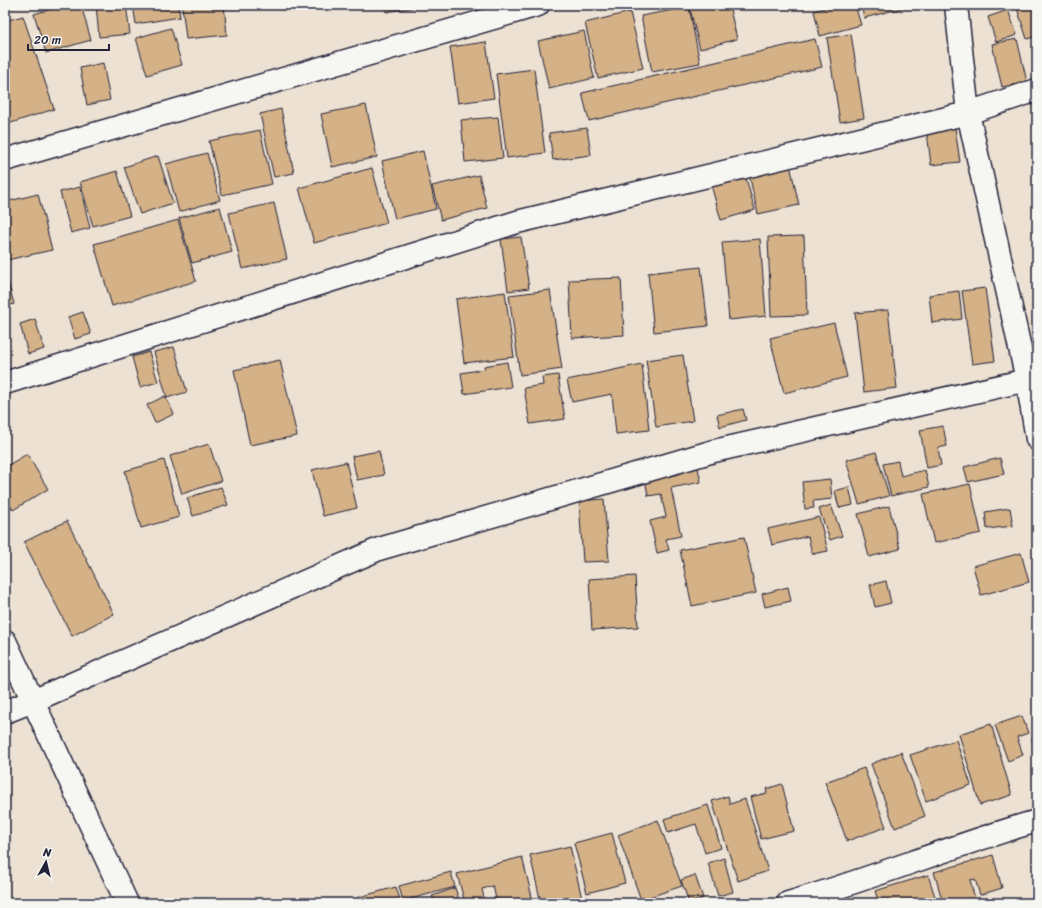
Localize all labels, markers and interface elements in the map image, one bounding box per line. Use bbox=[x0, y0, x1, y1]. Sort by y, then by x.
scale bar bbox=[28, 26, 109, 52]
text: 20 m bbox=[34, 29, 61, 51]
north arrow bbox=[26, 842, 66, 882]
text: N bbox=[41, 843, 53, 863]

